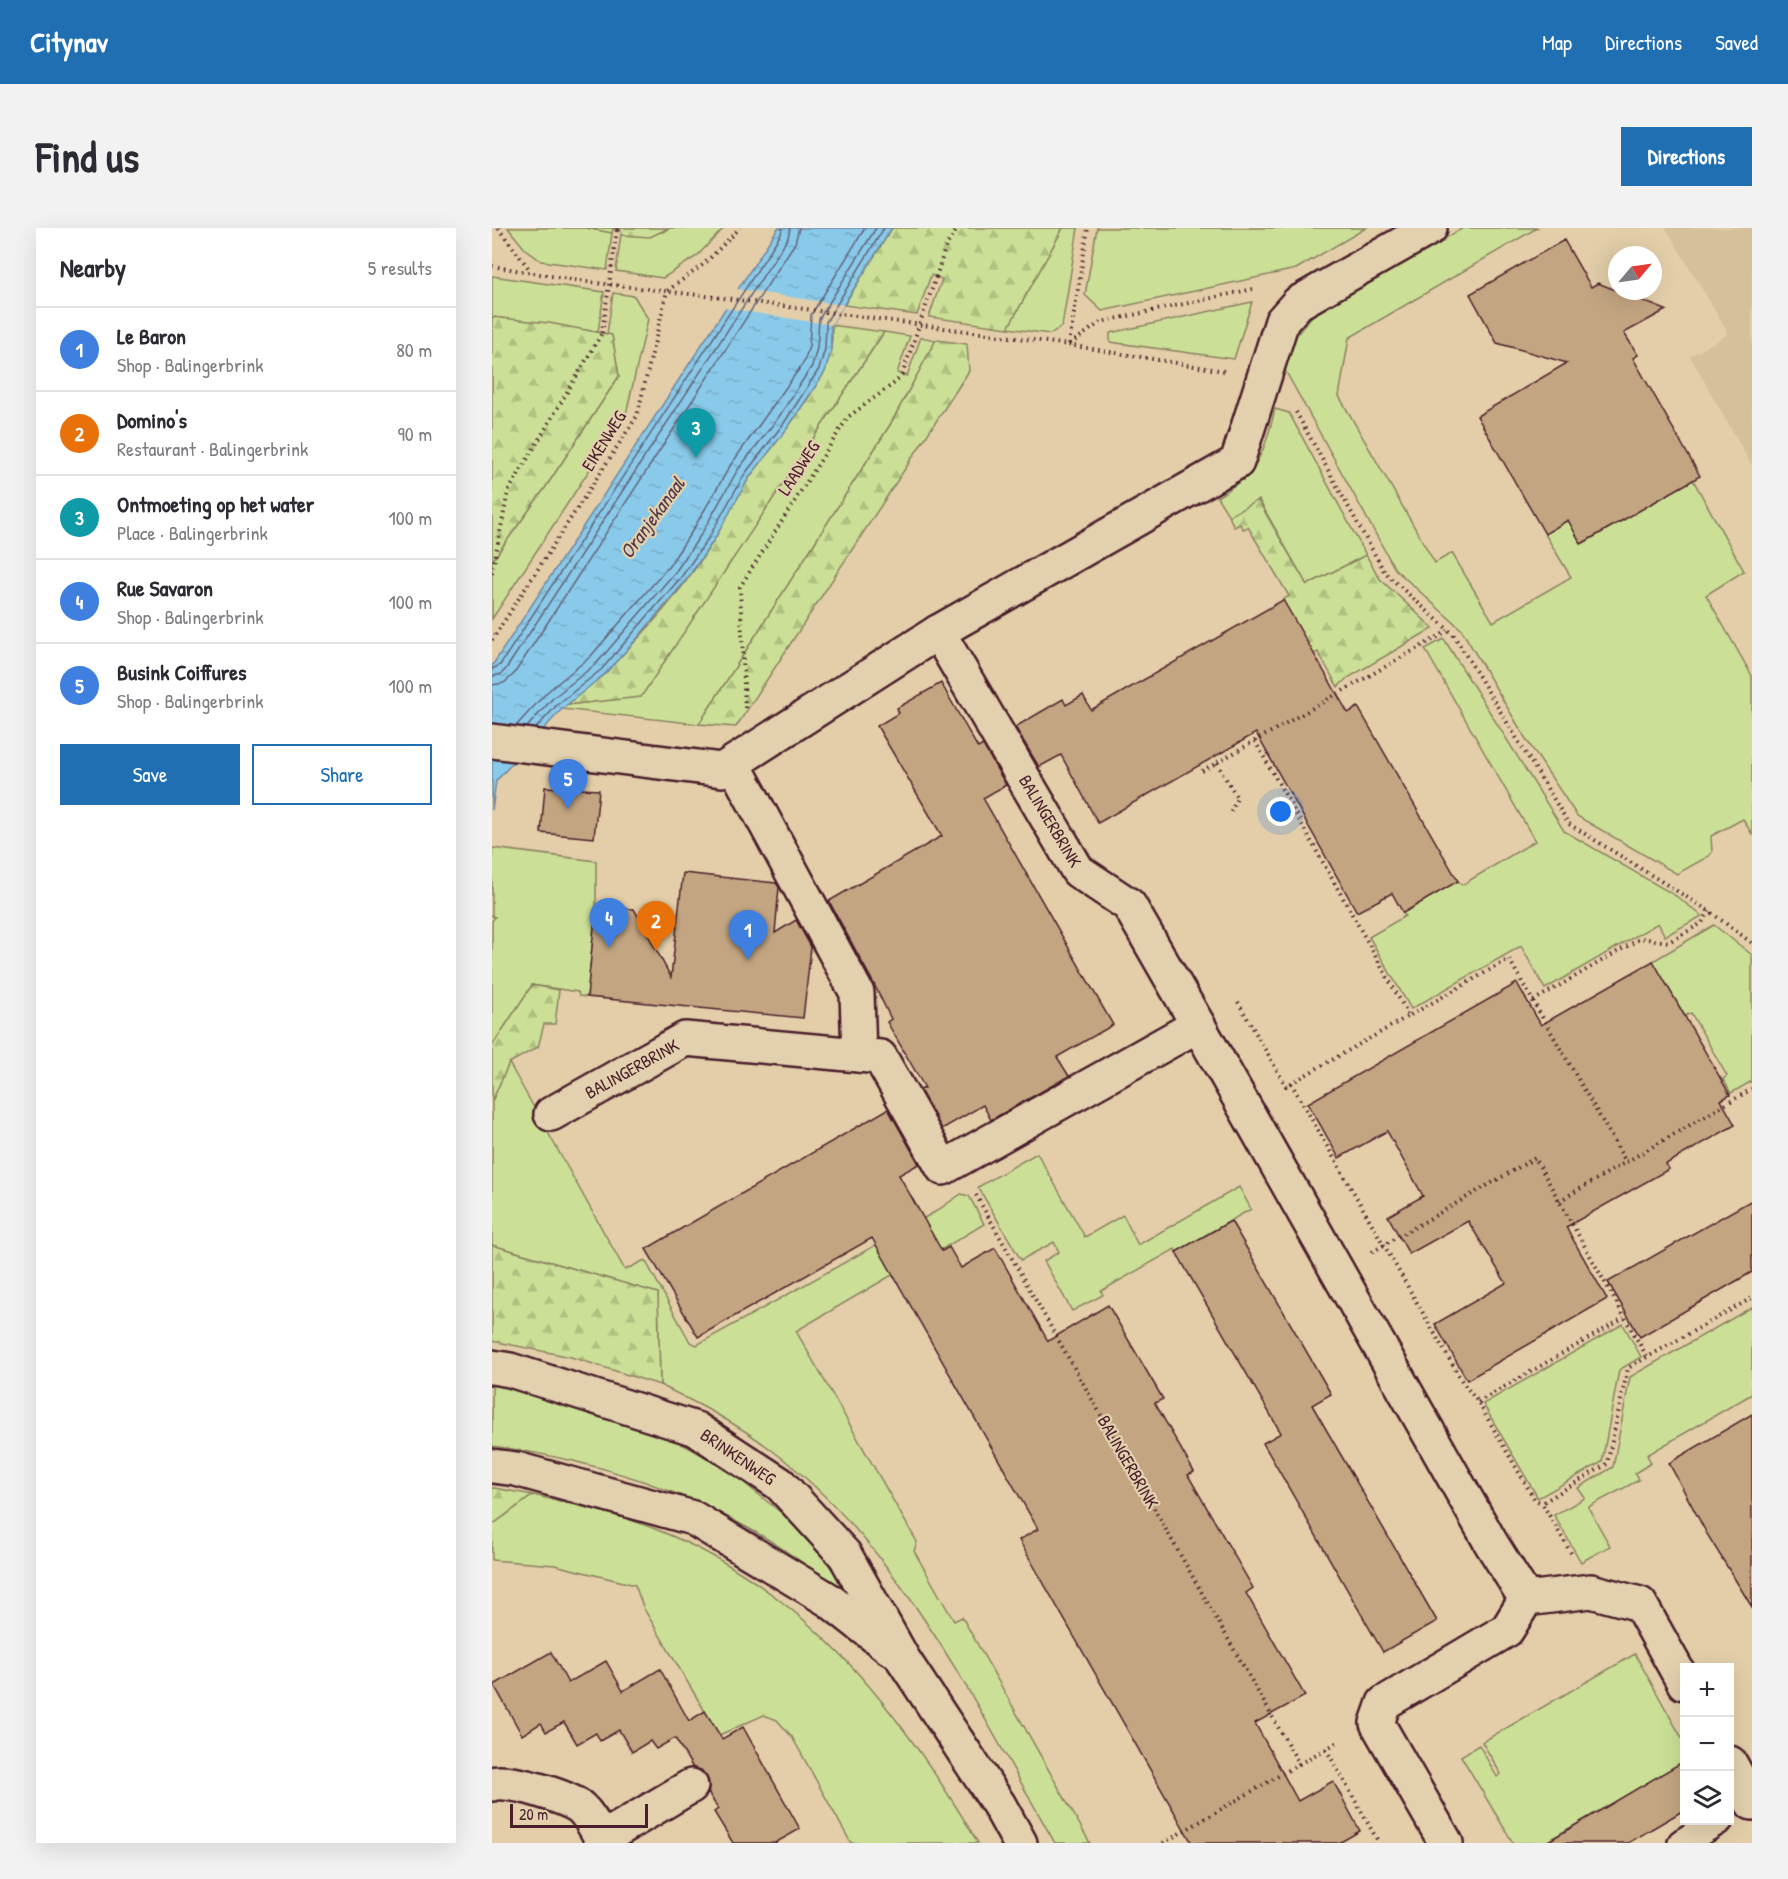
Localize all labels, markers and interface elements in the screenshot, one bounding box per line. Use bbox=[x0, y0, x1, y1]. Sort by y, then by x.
text: Citynav bbox=[30, 23, 108, 61]
text: Map bbox=[1542, 28, 1572, 57]
text: Directions bbox=[1605, 28, 1682, 57]
text: Saved bbox=[1715, 28, 1758, 57]
button: Directions bbox=[1621, 127, 1752, 186]
text: Find us bbox=[36, 128, 139, 185]
north arrow bbox=[1608, 246, 1662, 300]
text: Nearby bbox=[60, 250, 126, 285]
text: 5 results bbox=[368, 254, 432, 281]
text: Le Baron bbox=[117, 321, 186, 351]
text: 1 bbox=[76, 336, 83, 363]
text: 80 m bbox=[396, 336, 432, 363]
text: Shop · Balingerbrink bbox=[117, 351, 264, 378]
text: Domino's bbox=[117, 405, 187, 435]
street label: EIKENWEG bbox=[575, 405, 632, 476]
pin: 3 bbox=[676, 408, 716, 458]
text: 2 bbox=[75, 420, 84, 447]
text: 90 m bbox=[398, 420, 432, 447]
text: Restaurant · Balingerbrink bbox=[117, 435, 308, 462]
street label: LAADWEG bbox=[772, 435, 826, 500]
water label: Oranjekanaal bbox=[613, 470, 691, 564]
text: Ontmoeting op het water bbox=[117, 489, 314, 519]
text: 3 bbox=[75, 504, 84, 531]
text: 100 m bbox=[389, 504, 432, 531]
text: Place · Balingerbrink bbox=[117, 519, 268, 546]
text: Rue Savaron bbox=[117, 573, 213, 603]
text: 4 bbox=[76, 588, 83, 615]
text: 100 m bbox=[389, 588, 432, 615]
text: Shop · Balingerbrink bbox=[117, 603, 264, 630]
text: Busink Coiffures bbox=[117, 657, 246, 687]
text: 5 bbox=[75, 672, 84, 699]
text: 100 m bbox=[389, 672, 432, 699]
text: Shop · Balingerbrink bbox=[117, 687, 264, 714]
button: Save bbox=[60, 744, 240, 805]
button: Share bbox=[252, 744, 432, 805]
pin: 5 bbox=[548, 760, 588, 809]
street label: BALINGERBRINK bbox=[1013, 770, 1088, 872]
your location bbox=[1266, 797, 1295, 826]
pin: 4 bbox=[590, 898, 628, 948]
pin: 2 bbox=[636, 902, 676, 951]
pin: 1 bbox=[728, 910, 768, 960]
street label: BALINGERBRINK bbox=[580, 1032, 684, 1105]
street label: BALINGERBRINK bbox=[1092, 1411, 1165, 1513]
street label: BRINKENWEG bbox=[696, 1422, 781, 1491]
map controls bbox=[1680, 1663, 1734, 1825]
button: + bbox=[1680, 1663, 1734, 1717]
button: − bbox=[1680, 1717, 1734, 1771]
button: layers bbox=[1680, 1771, 1734, 1825]
scale bar bbox=[510, 1801, 648, 1828]
text: 20 m bbox=[519, 1803, 548, 1825]

